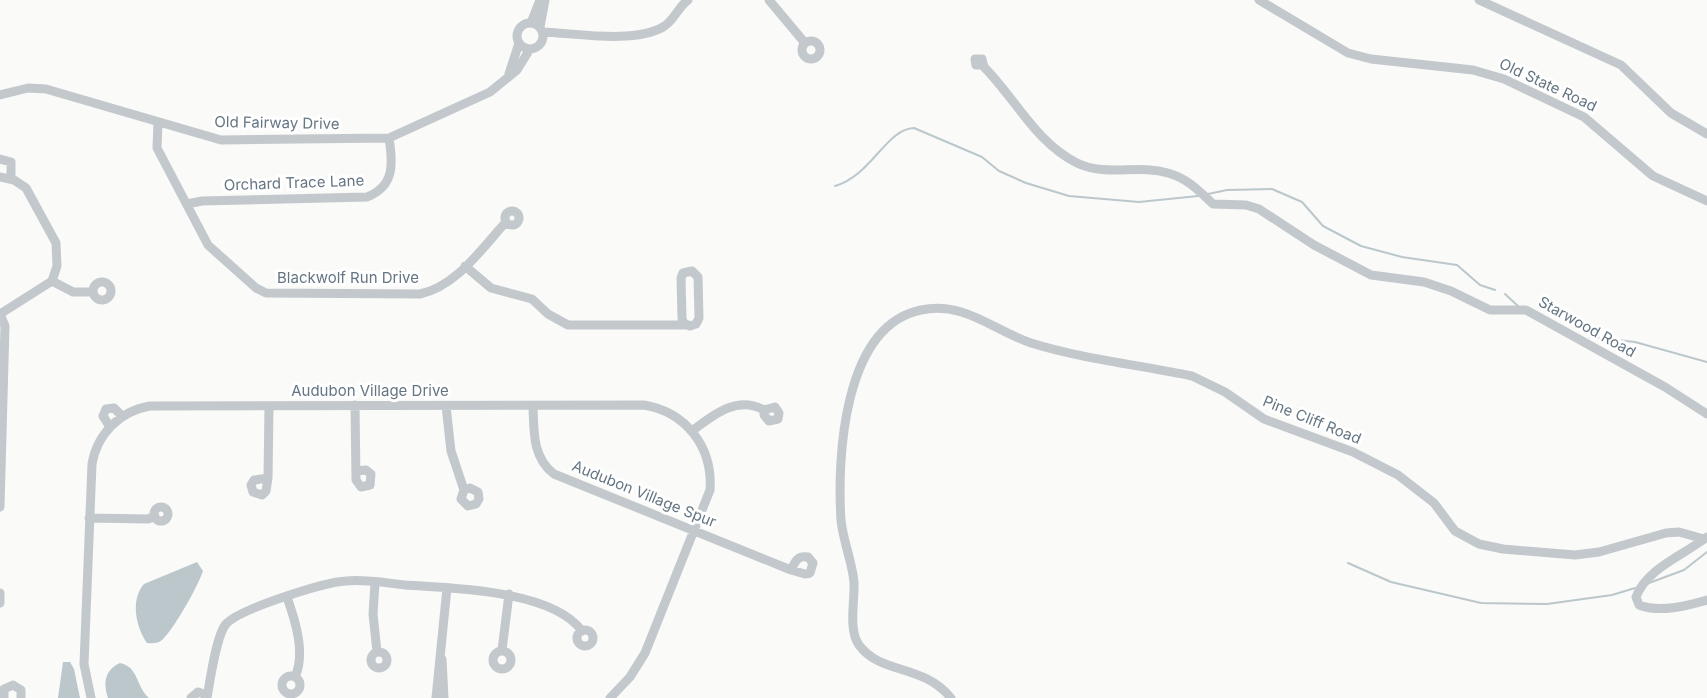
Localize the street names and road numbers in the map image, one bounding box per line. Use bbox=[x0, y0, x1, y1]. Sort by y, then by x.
street label: Old State Road bbox=[1496, 54, 1600, 115]
street label: Old Fairway Drive bbox=[214, 112, 340, 133]
street label: Orchard Trace Lane bbox=[223, 171, 365, 194]
street label: Blackwolf Run Drive bbox=[277, 268, 419, 287]
street label: Starwood Road bbox=[1535, 292, 1639, 361]
street label: Audubon Village Drive bbox=[291, 381, 449, 400]
street label: Pine Cliff Road bbox=[1260, 391, 1364, 448]
street label: Audubon Village Spur bbox=[569, 456, 719, 531]

